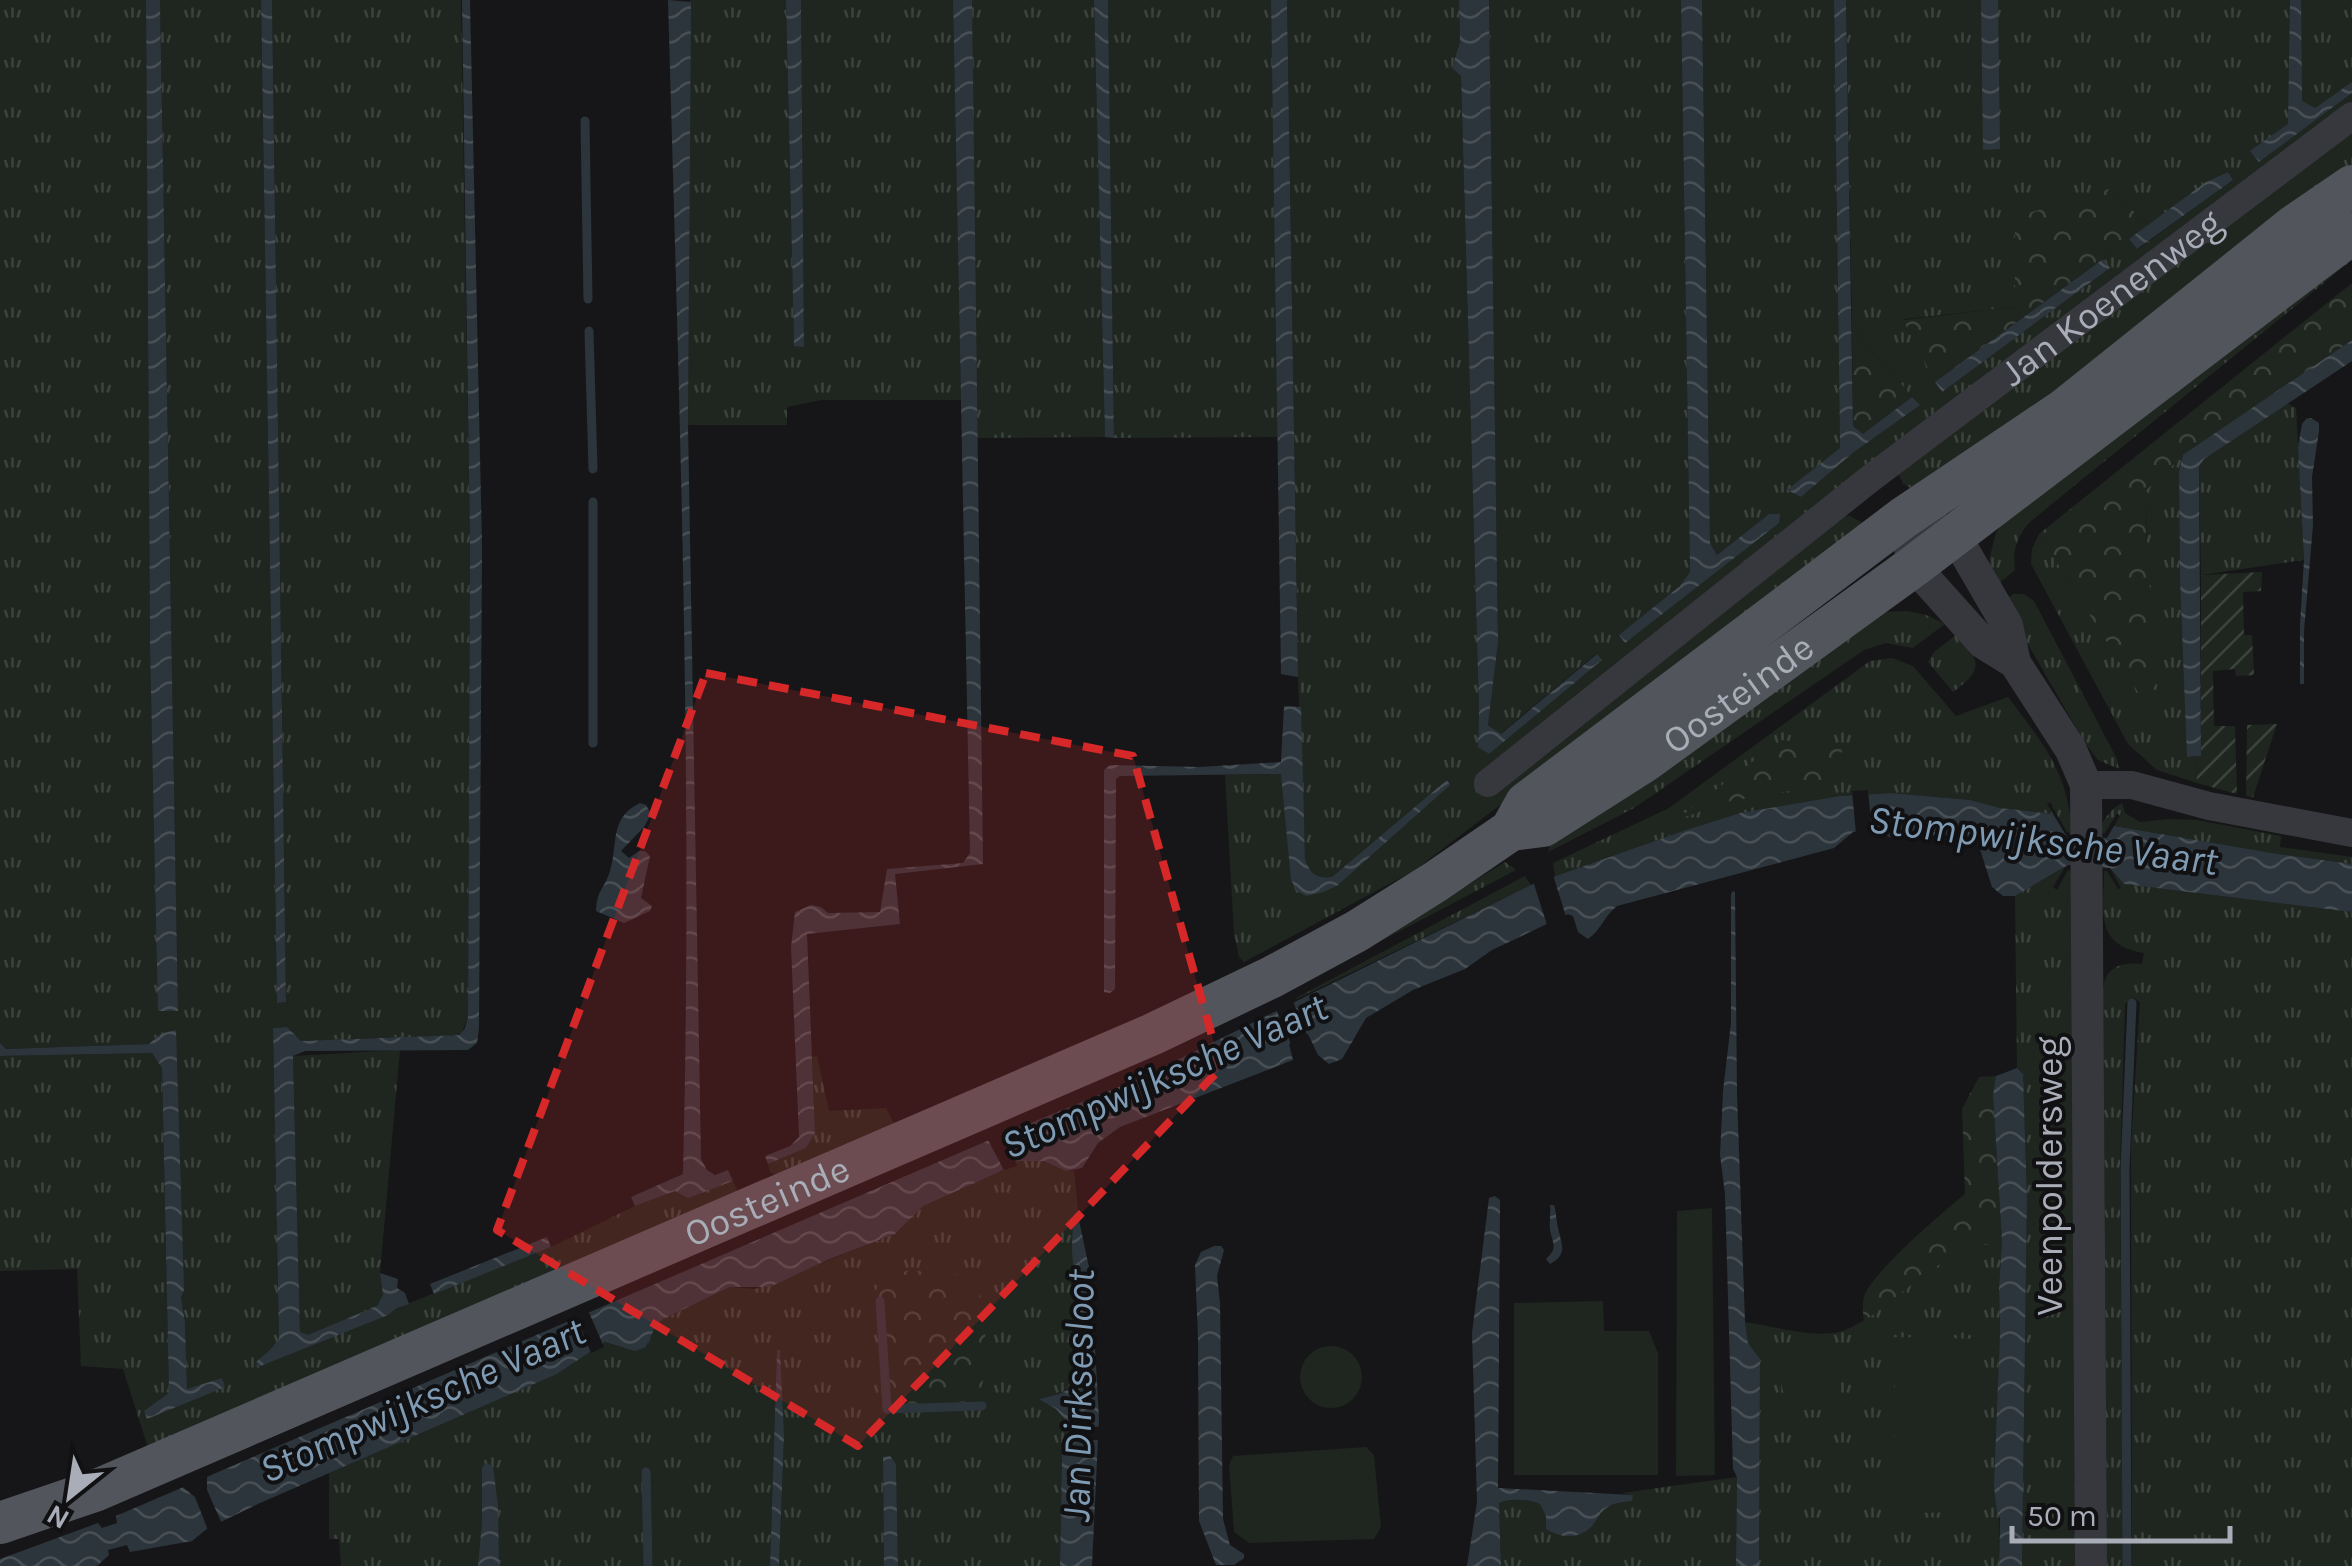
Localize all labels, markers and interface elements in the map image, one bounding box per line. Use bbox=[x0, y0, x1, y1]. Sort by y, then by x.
street label: Jan Koenenweg bbox=[1991, 200, 2231, 395]
street label: Oosteinde bbox=[1654, 624, 1822, 763]
water label: Stompwijksche Vaart bbox=[1866, 795, 2221, 885]
water label: Stompwijksche Vaart bbox=[994, 983, 1334, 1169]
street label: Veenpoldersweg bbox=[2027, 1036, 2072, 1316]
street label: Oosteinde bbox=[677, 1145, 856, 1256]
water label: Jan Dirksesloot bbox=[1052, 1269, 1104, 1523]
water label: Stompwijksche Vaart bbox=[252, 1307, 592, 1493]
north arrow bbox=[20, 1446, 120, 1546]
scale bar bbox=[2012, 1481, 2230, 1543]
text: N bbox=[41, 1498, 75, 1537]
text: 50 m bbox=[2027, 1498, 2097, 1534]

